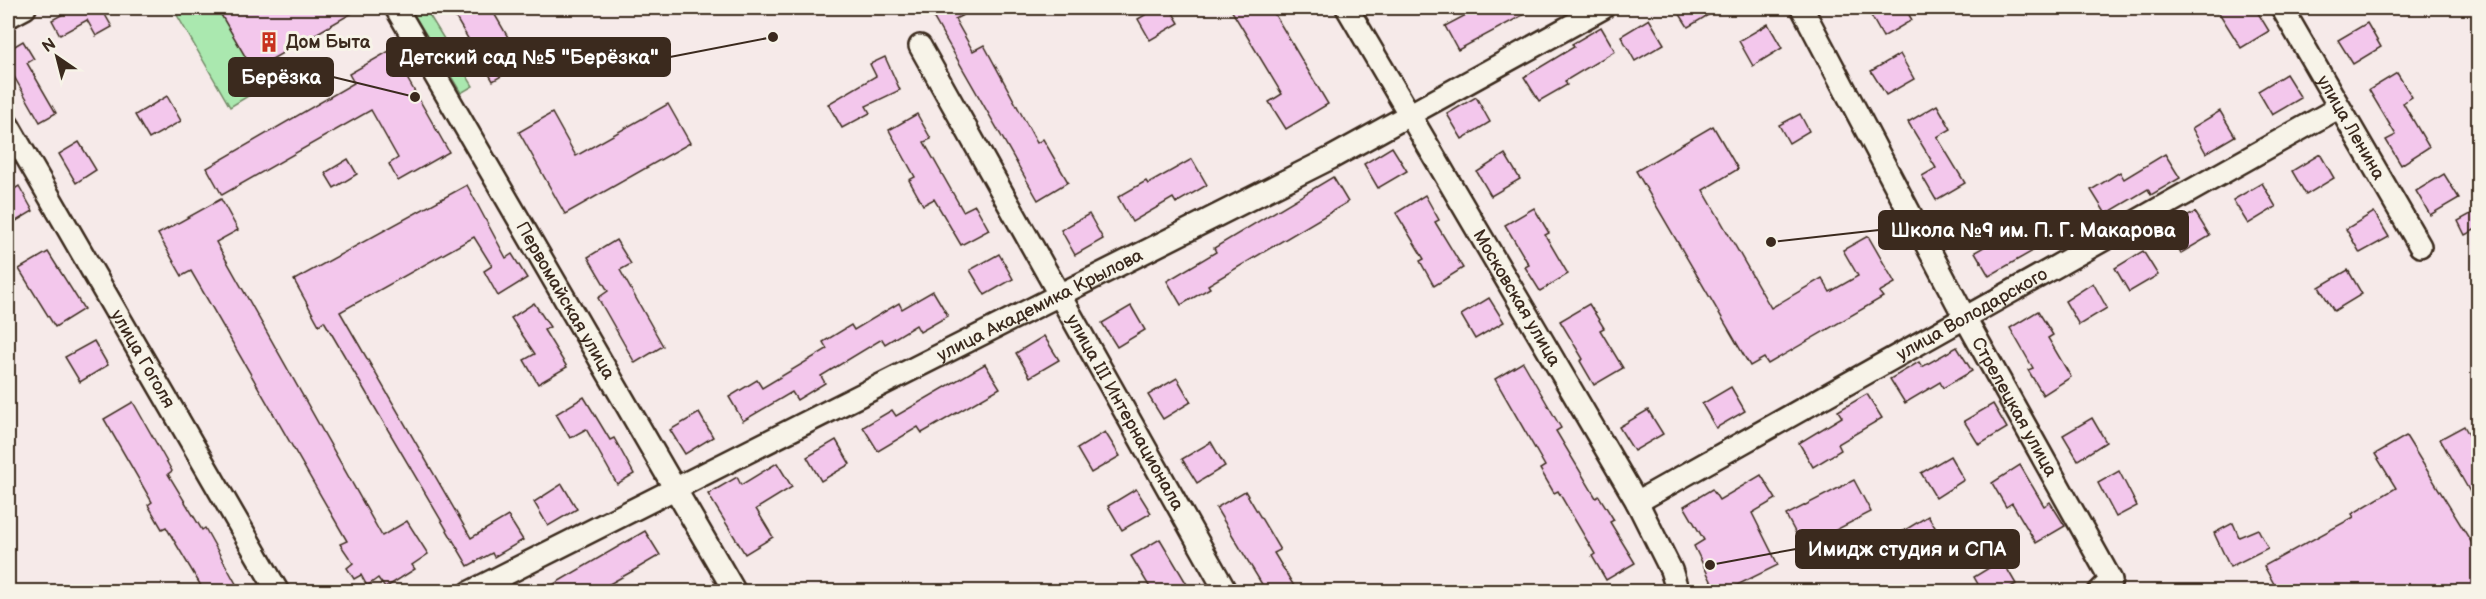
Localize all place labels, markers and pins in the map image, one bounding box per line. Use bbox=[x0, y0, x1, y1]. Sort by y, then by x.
building icon: Дом Быта bbox=[257, 30, 281, 54]
place label: Дом Быта bbox=[286, 32, 371, 53]
callout: Детский сад №5 "Берёзка" bbox=[387, 38, 670, 76]
callout: Берёзка bbox=[229, 58, 333, 96]
callout: Школа №9 им. П. Г. Макарова bbox=[1879, 211, 2188, 249]
callout: Имидж студия и СПА bbox=[1796, 530, 2019, 568]

